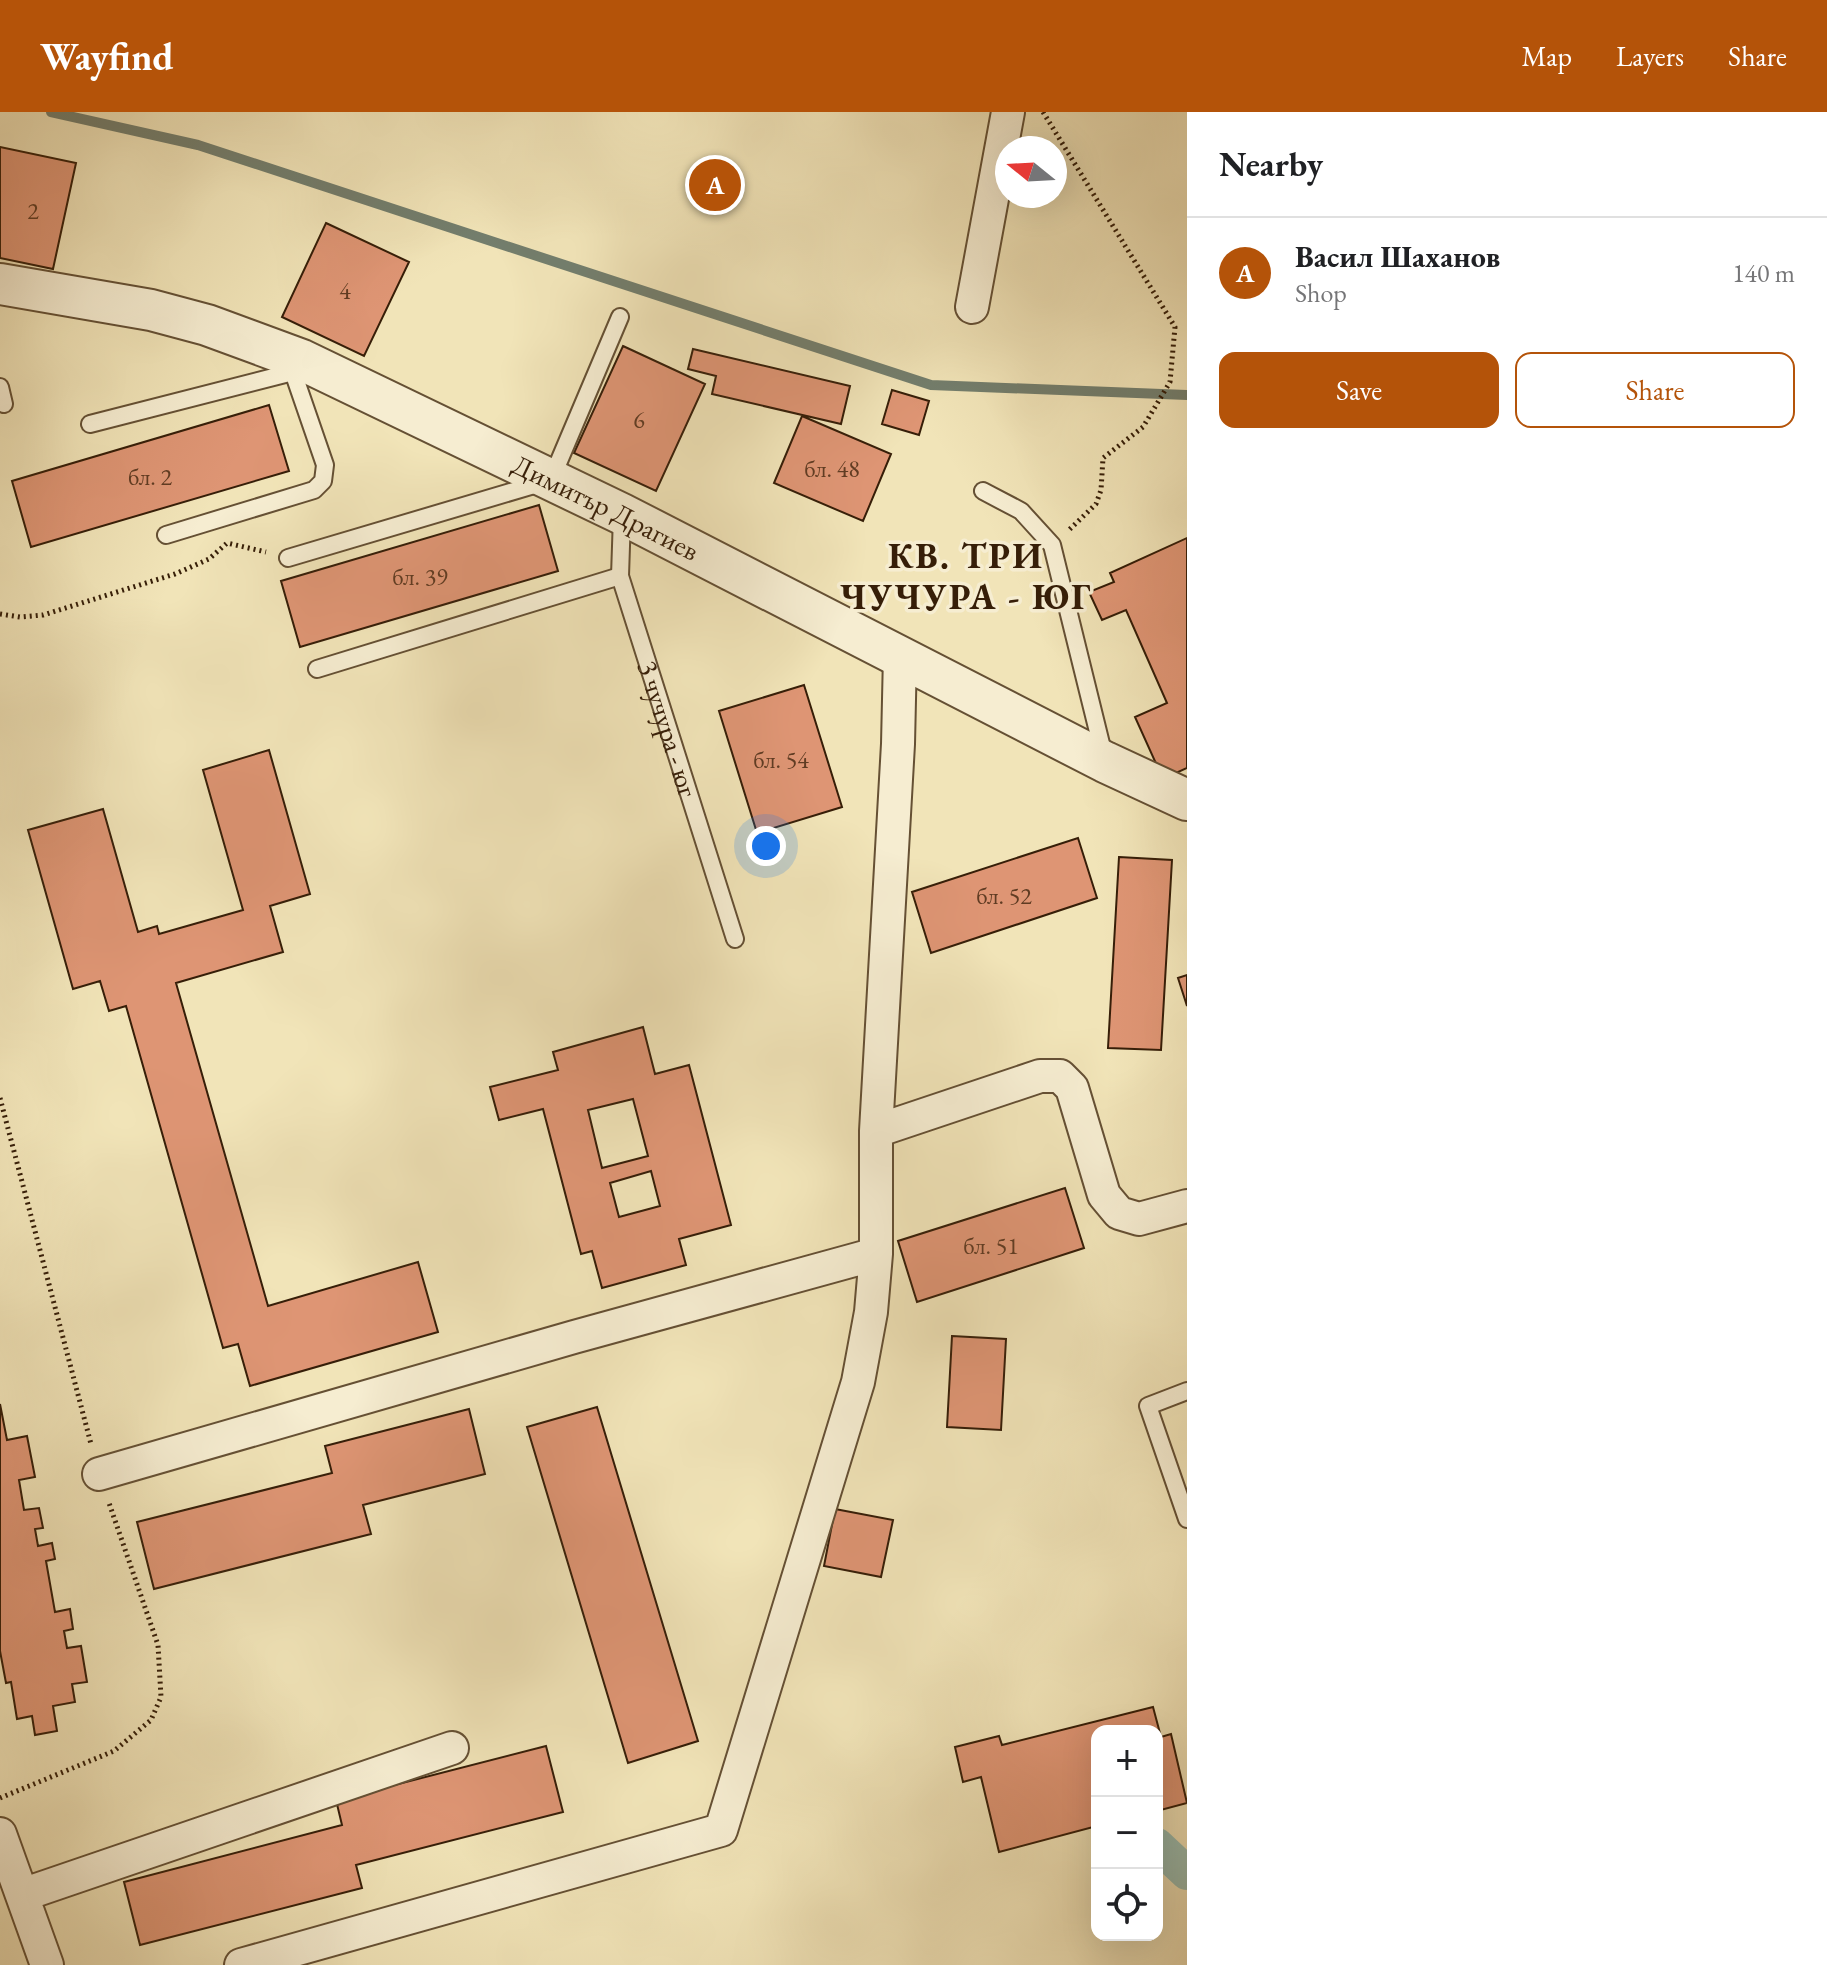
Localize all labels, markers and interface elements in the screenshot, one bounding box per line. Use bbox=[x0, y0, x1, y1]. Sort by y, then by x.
text: Wayfind bbox=[40, 32, 174, 81]
text: Map bbox=[1522, 38, 1572, 74]
text: Layers bbox=[1616, 38, 1684, 74]
text: Share bbox=[1728, 38, 1787, 74]
north arrow bbox=[995, 136, 1067, 208]
text: Nearby bbox=[1219, 142, 1323, 186]
pin: A bbox=[689, 155, 741, 215]
house number: 2 bbox=[27, 195, 39, 226]
text: Васил Шаханов bbox=[1295, 237, 1500, 276]
text: A bbox=[1236, 256, 1254, 290]
text: 140 m bbox=[1732, 256, 1795, 290]
house number: 4 bbox=[339, 275, 351, 306]
text: Shop bbox=[1295, 276, 1347, 310]
button: Save bbox=[1219, 352, 1499, 428]
button: Share bbox=[1515, 352, 1795, 428]
house number: 6 bbox=[633, 404, 645, 435]
street label: Димитър Драгиев bbox=[507, 446, 705, 569]
house number: бл. 48 bbox=[804, 453, 860, 484]
house number: бл. 2 bbox=[128, 461, 173, 492]
district label: КВ. ТРИ ЧУЧУРА - ЮГ bbox=[840, 532, 1092, 620]
house number: бл. 39 bbox=[392, 561, 448, 592]
street label: 3 чучура - юг bbox=[630, 656, 707, 801]
house number: бл. 54 bbox=[753, 744, 809, 775]
your location bbox=[746, 826, 786, 866]
house number: бл. 52 bbox=[976, 880, 1032, 911]
house number: бл. 51 bbox=[963, 1230, 1019, 1261]
map controls bbox=[1091, 1725, 1163, 1941]
button: + bbox=[1091, 1725, 1163, 1797]
button: − bbox=[1091, 1797, 1163, 1869]
button: locate bbox=[1091, 1869, 1163, 1941]

